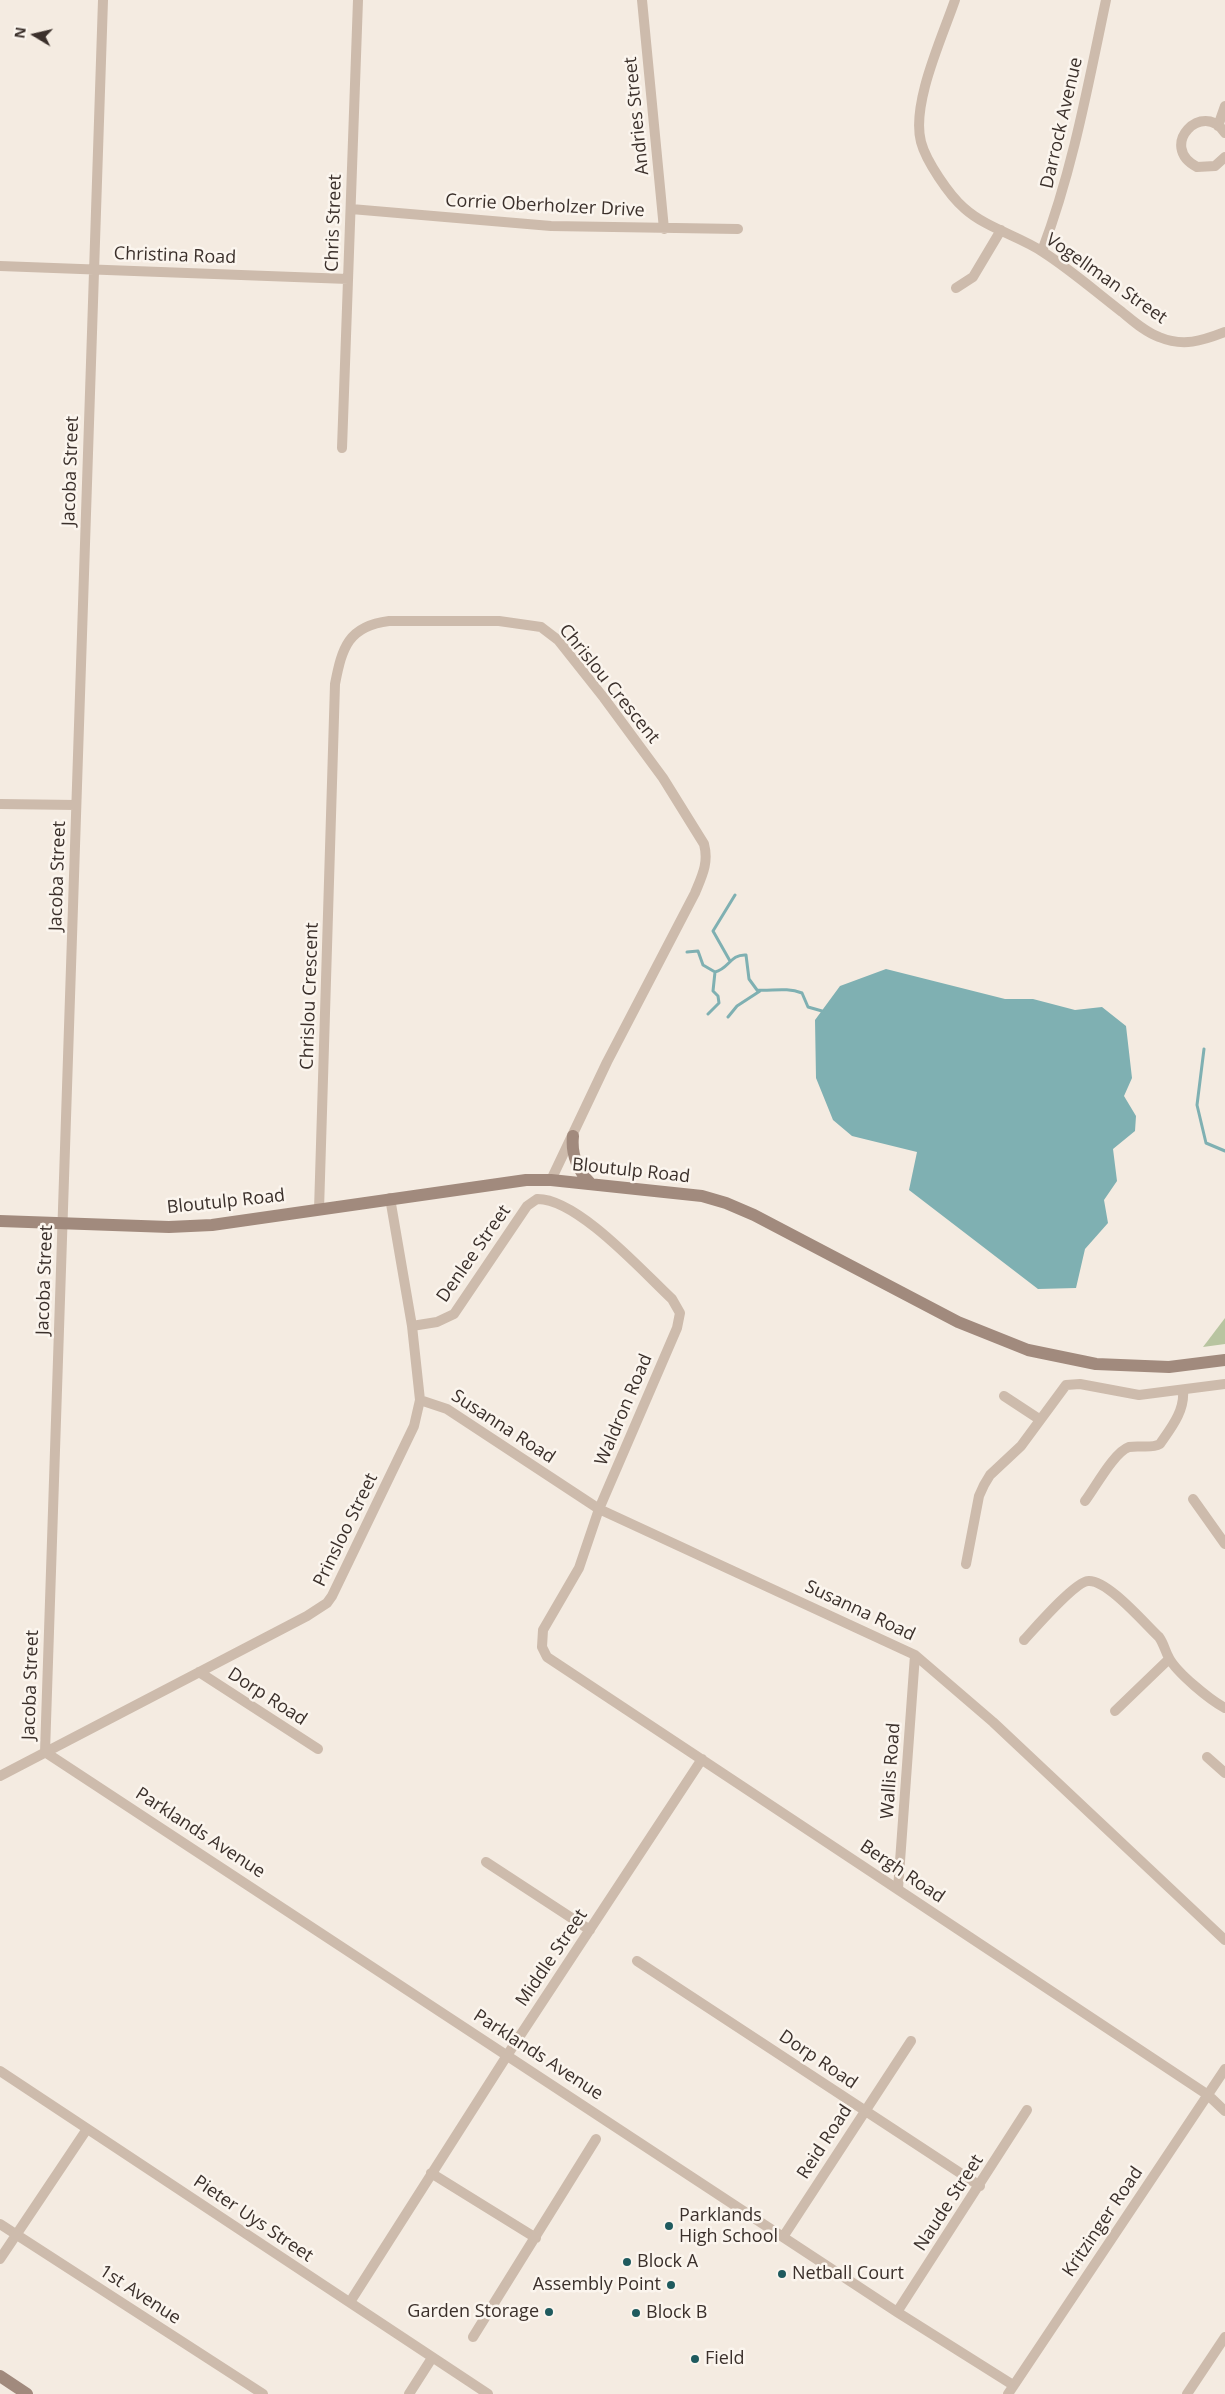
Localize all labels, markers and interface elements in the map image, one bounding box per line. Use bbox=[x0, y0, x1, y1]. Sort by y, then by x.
north arrow bbox=[10, 10, 60, 60]
text: N bbox=[9, 25, 30, 40]
street label: Darrock Avenue bbox=[1036, 55, 1088, 191]
street label: Andries Street bbox=[620, 56, 654, 176]
street label: Chris Street bbox=[321, 174, 347, 272]
street label: Corrie Oberholzer Drive bbox=[445, 190, 645, 222]
street label: Vogellman Street bbox=[1041, 229, 1171, 329]
street label: Christina Road bbox=[113, 243, 237, 269]
street label: Jacoba Street bbox=[58, 416, 84, 526]
street label: Chrislou Crescent bbox=[554, 620, 664, 748]
street label: Jacoba Street bbox=[45, 821, 71, 931]
street label: Chrislou Crescent bbox=[297, 922, 323, 1070]
street label: Bloutulp Road bbox=[571, 1154, 691, 1188]
street label: Bloutulp Road bbox=[166, 1185, 286, 1219]
street label: Denlee Street bbox=[432, 1201, 516, 1307]
street label: Jacoba Street bbox=[32, 1225, 58, 1335]
street label: Waldron Road bbox=[591, 1351, 657, 1469]
street label: Susanna Road bbox=[447, 1385, 559, 1469]
street label: Prinsloo Street bbox=[309, 1470, 383, 1590]
street label: Susanna Road bbox=[801, 1576, 919, 1646]
street label: Jacoba Street bbox=[18, 1630, 44, 1740]
street label: Dorp Road bbox=[223, 1663, 311, 1731]
street label: Wallis Road bbox=[877, 1722, 905, 1820]
street label: Parklands Avenue bbox=[131, 1783, 269, 1883]
street label: Bergh Road bbox=[856, 1836, 948, 1908]
street label: Middle Street bbox=[512, 1905, 592, 2011]
street label: Parklands Avenue bbox=[469, 2005, 607, 2105]
street label: Dorp Road bbox=[775, 2026, 861, 2094]
street label: Reid Road bbox=[793, 2101, 857, 2183]
street label: Naude Street bbox=[910, 2151, 988, 2255]
street label: Kritzinger Road bbox=[1058, 2163, 1148, 2281]
street label: Pieter Uys Street bbox=[189, 2171, 317, 2267]
place label: Parklands High School bbox=[679, 2205, 778, 2248]
marker: Parklands High School bbox=[663, 2220, 675, 2232]
place label: Block A bbox=[637, 2251, 698, 2273]
marker: Block A bbox=[621, 2256, 633, 2268]
street label: 1st Avenue bbox=[95, 2261, 185, 2329]
place label: Netball Court bbox=[792, 2263, 904, 2285]
marker: Netball Court bbox=[776, 2268, 788, 2280]
place label: Assembly Point bbox=[533, 2274, 661, 2296]
marker: Assembly Point bbox=[665, 2279, 677, 2291]
place label: Garden Storage bbox=[407, 2301, 539, 2323]
place label: Block B bbox=[646, 2302, 707, 2324]
marker: Garden Storage bbox=[543, 2306, 555, 2318]
marker: Block B bbox=[630, 2307, 642, 2319]
place label: Field bbox=[705, 2348, 744, 2370]
marker: Field bbox=[689, 2353, 701, 2365]

